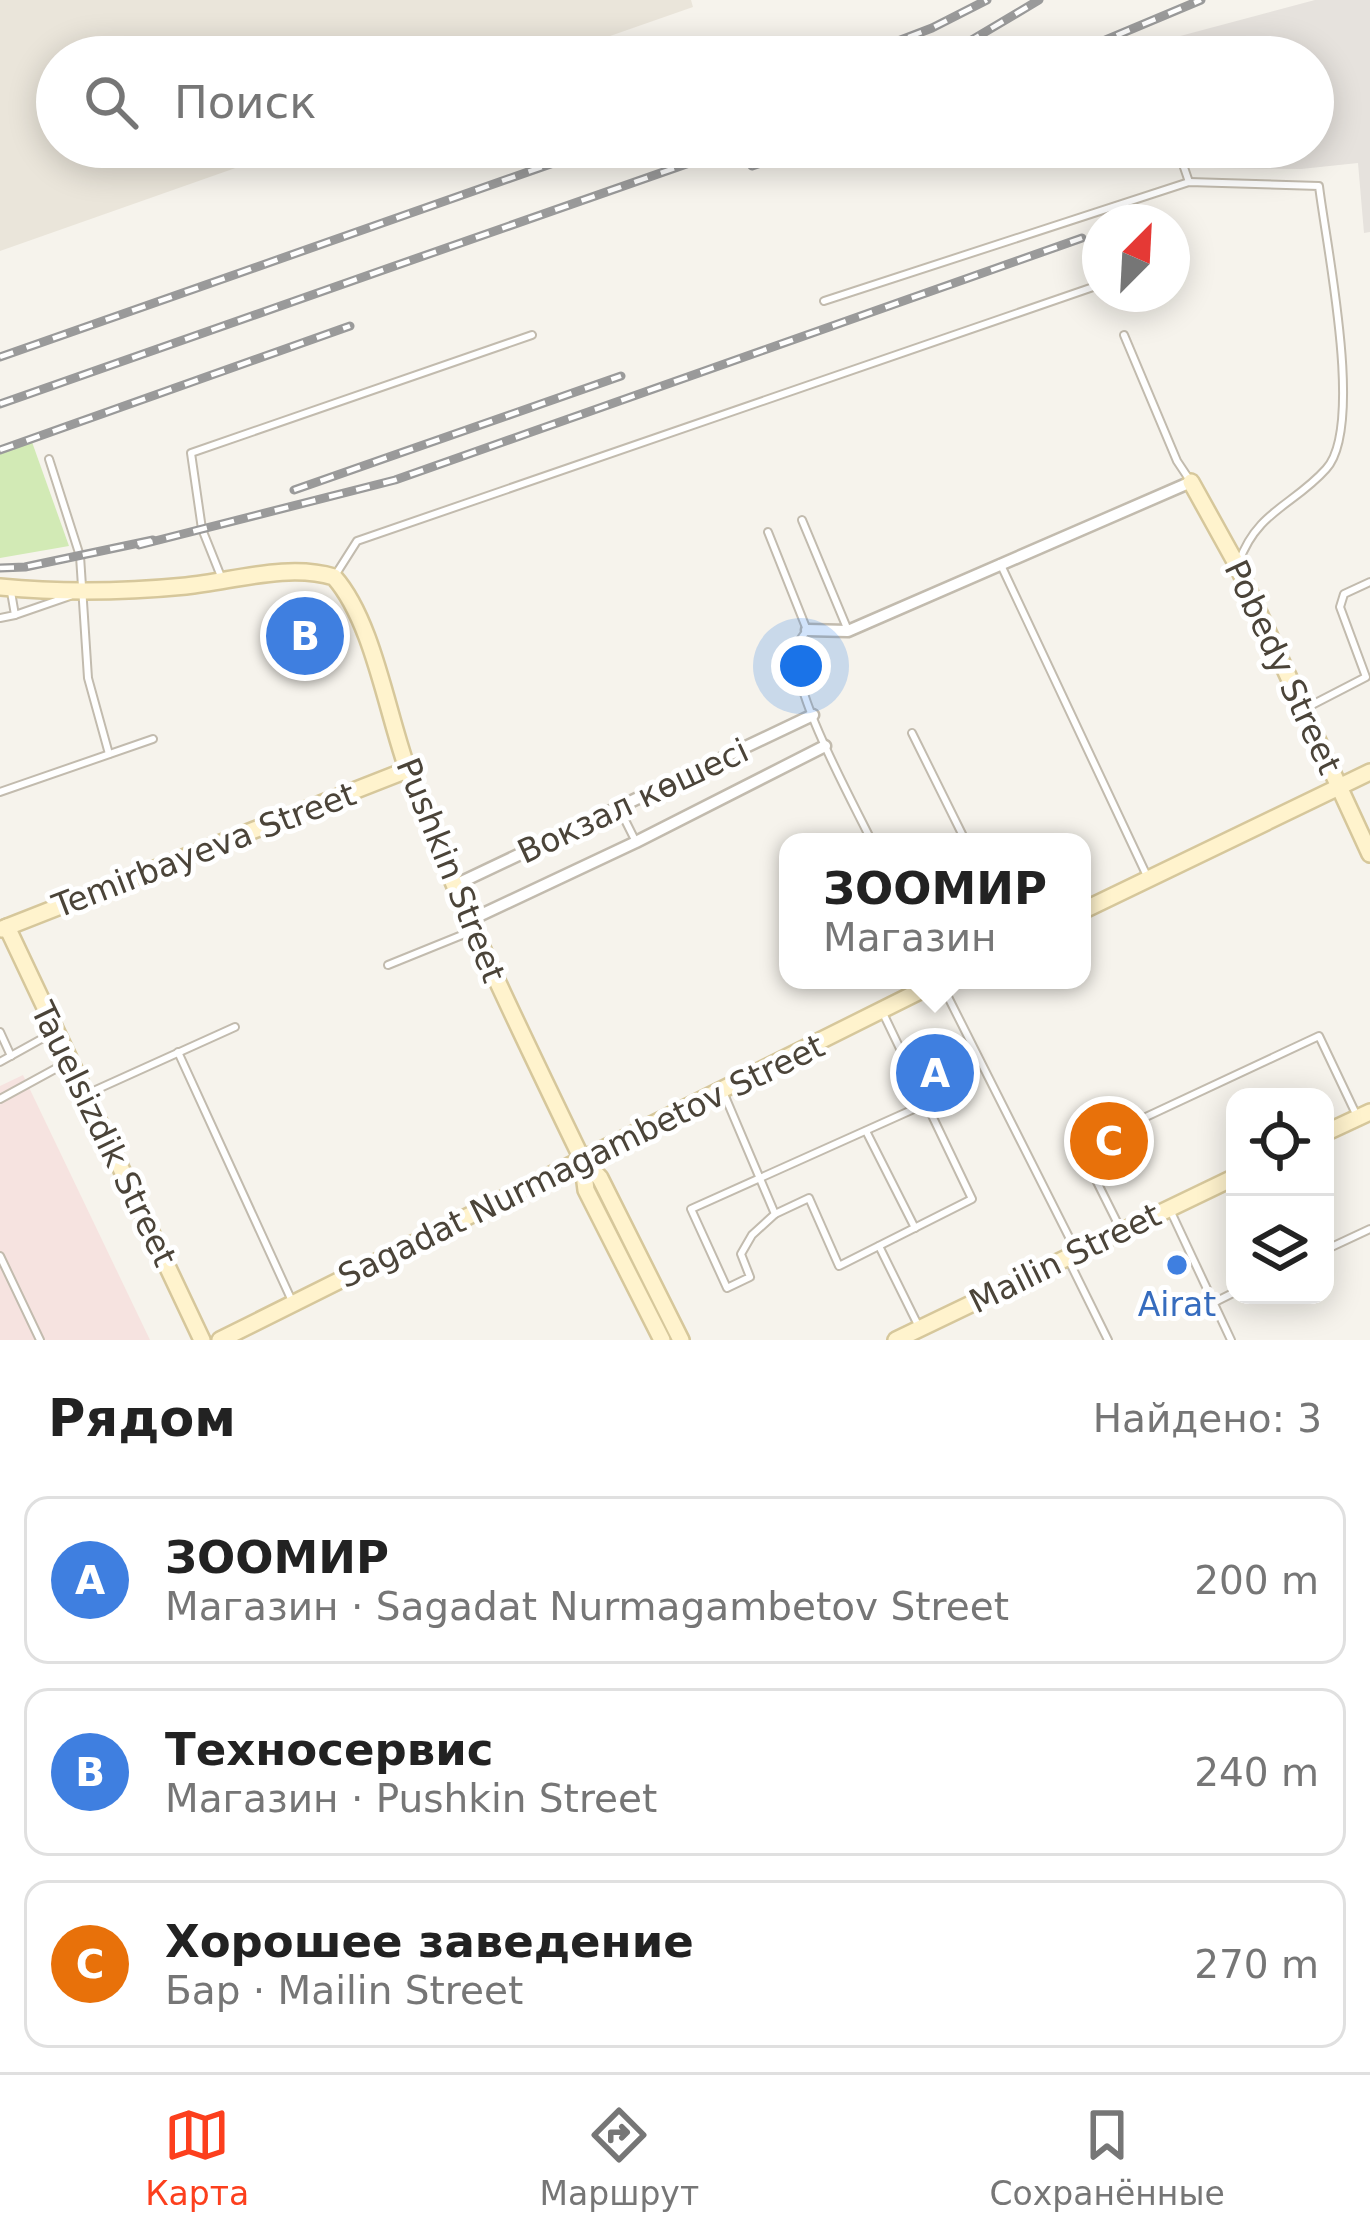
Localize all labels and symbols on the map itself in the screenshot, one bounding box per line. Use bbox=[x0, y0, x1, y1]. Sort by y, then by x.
north arrow bbox=[1082, 204, 1190, 312]
street label: Pobedy Street bbox=[1216, 554, 1350, 780]
pin: B bbox=[266, 591, 344, 681]
your location bbox=[771, 636, 831, 696]
street label: Вокзал көшесі bbox=[511, 730, 755, 872]
street label: Pushkin Street bbox=[388, 752, 514, 988]
street label: Temirbayeva Street bbox=[46, 774, 361, 926]
street label: Tauelsіzdіk Street bbox=[23, 995, 185, 1272]
street label: Sagadat Nurmagambetov Street bbox=[332, 1026, 830, 1296]
pin: A bbox=[896, 1028, 974, 1118]
pin: C bbox=[1070, 1096, 1148, 1186]
street label: Mailin Street bbox=[963, 1195, 1167, 1321]
marker: Airat bbox=[1164, 1252, 1190, 1278]
place label: Airat bbox=[1138, 1285, 1216, 1324]

